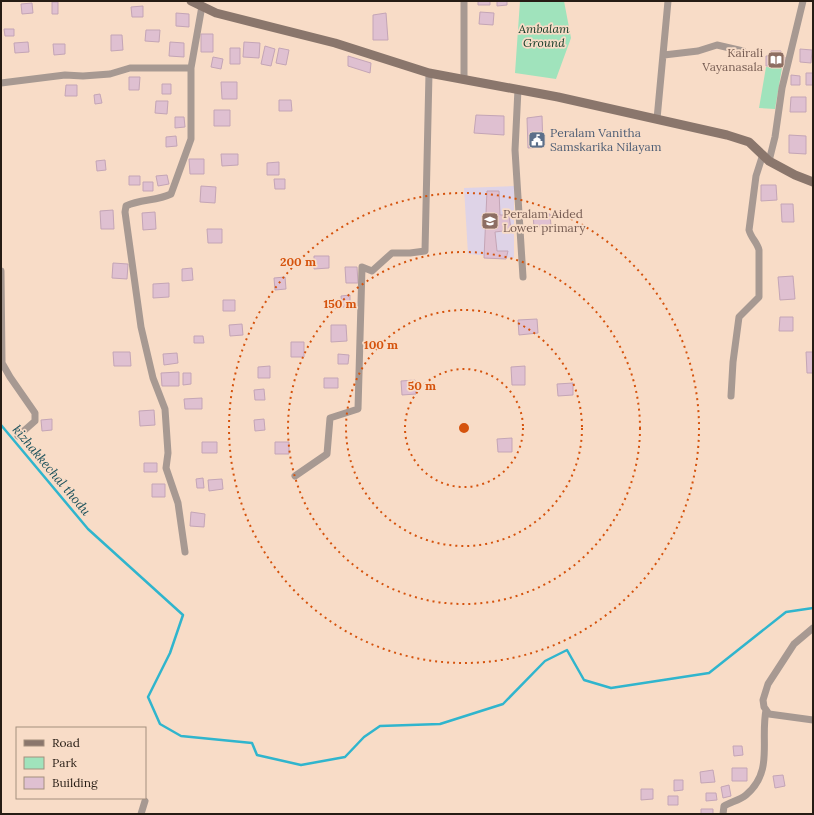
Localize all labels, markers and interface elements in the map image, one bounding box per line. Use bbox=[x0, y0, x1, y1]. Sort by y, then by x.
park label: Ambalam Ground bbox=[517, 21, 570, 50]
place label: Kairali Vayanasala bbox=[701, 45, 763, 74]
library icon: Kairali Vayanasala bbox=[766, 50, 786, 70]
place label: Peralam Vanitha Samskarika Nilayam bbox=[550, 125, 662, 154]
public building icon: Peralam Vanitha Samskarika Nilayam bbox=[527, 130, 547, 150]
place label: Peralam Aided Lower primary bbox=[503, 206, 586, 235]
school or university icon: Peralam Aided Lower primary bbox=[480, 211, 500, 231]
text: 200 m bbox=[280, 254, 316, 269]
text: 150 m bbox=[323, 296, 357, 311]
text: 100 m bbox=[364, 337, 398, 352]
text: 50 m bbox=[408, 378, 436, 393]
centre of rings bbox=[457, 421, 471, 435]
water label: kizhakkechal thodu bbox=[9, 422, 95, 519]
legend bbox=[16, 727, 146, 799]
text: Road bbox=[52, 735, 80, 750]
text: Park bbox=[52, 755, 78, 770]
text: Building bbox=[52, 775, 98, 790]

